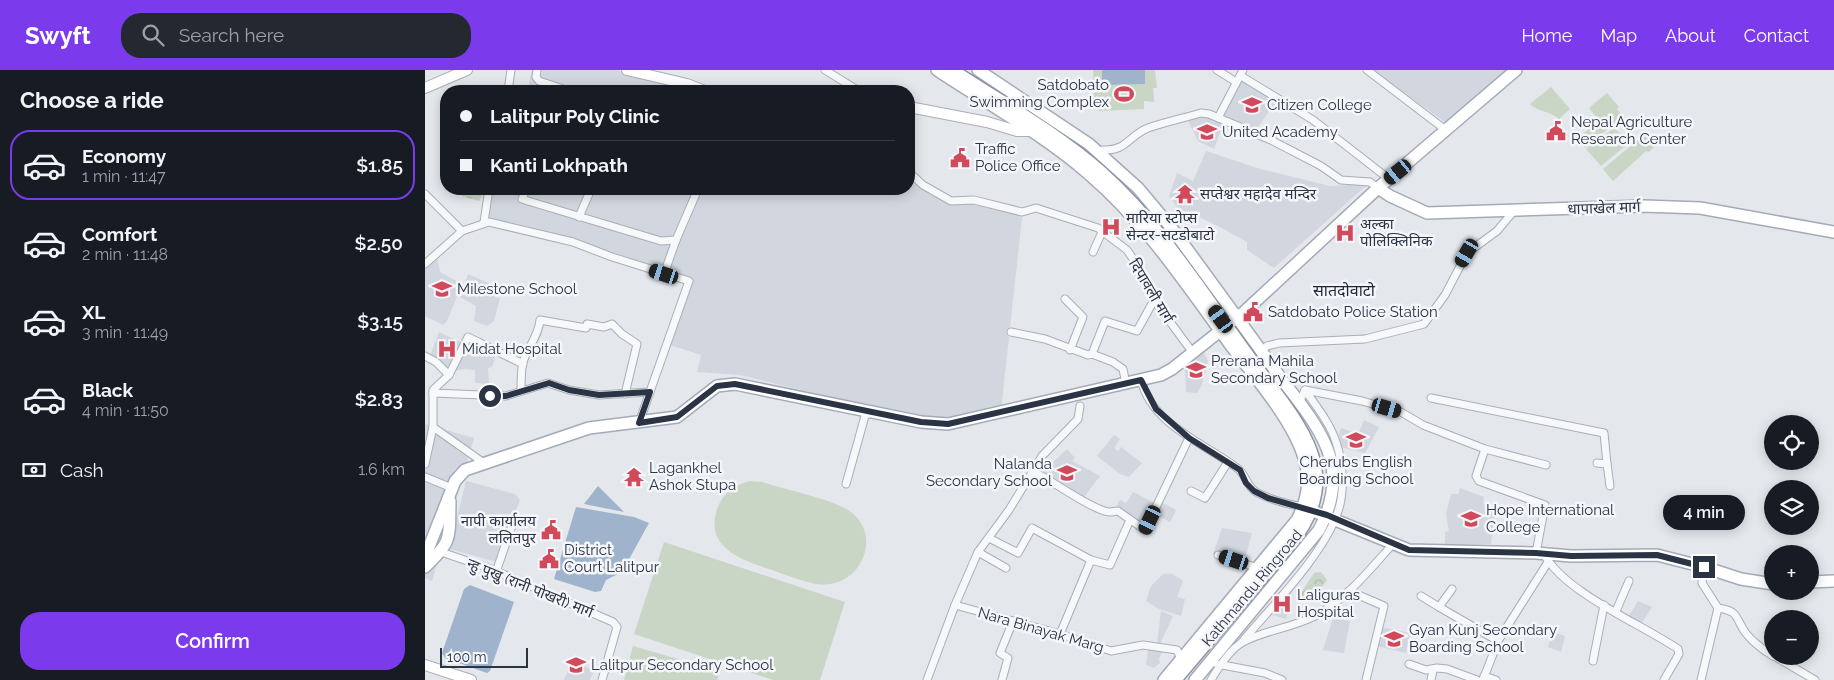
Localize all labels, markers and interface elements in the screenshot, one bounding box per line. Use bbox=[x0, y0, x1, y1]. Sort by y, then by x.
search box bbox=[121, 13, 471, 58]
text: Swyft bbox=[25, 21, 91, 50]
icon: search bbox=[139, 21, 167, 49]
text: Search here bbox=[179, 24, 284, 46]
text: Home bbox=[1521, 25, 1572, 46]
text: Map bbox=[1600, 25, 1637, 46]
text: About bbox=[1665, 25, 1716, 46]
text: Contact bbox=[1744, 25, 1809, 46]
place label: Satdobato Swimming Complex bbox=[970, 76, 1109, 111]
sports icon: Satdobato Swimming Complex bbox=[1113, 83, 1135, 105]
text: Choose a ride bbox=[20, 87, 164, 113]
school or university icon: Citizen College bbox=[1241, 94, 1263, 116]
place label: Citizen College bbox=[1267, 96, 1372, 114]
text: Lalitpur Poly Clinic bbox=[490, 105, 660, 127]
place label: Nepal Agriculture Research Center bbox=[1571, 113, 1693, 148]
public building icon: Nepal Agriculture Research Center bbox=[1545, 120, 1567, 142]
school or university icon: United Academy bbox=[1196, 121, 1218, 143]
place label: United Academy bbox=[1222, 123, 1338, 141]
place label: Traffic Police Office bbox=[975, 140, 1061, 175]
icon: car bbox=[22, 143, 67, 188]
text: Economy bbox=[82, 145, 166, 167]
public building icon: Traffic Police Office bbox=[949, 147, 971, 169]
text: $1.85 bbox=[356, 154, 403, 176]
text: Kanti Lokhpath bbox=[490, 154, 628, 176]
car bbox=[1381, 157, 1414, 187]
text: 1 min · 11:47 bbox=[82, 167, 166, 186]
temple icon: सप्तेश्वर महादेव मन्दिर bbox=[1174, 183, 1196, 205]
place label: सप्तेश्वर महादेव मन्दिर bbox=[1200, 185, 1317, 203]
street label: धापाखेल मार्ग bbox=[1567, 198, 1642, 218]
place label: मारिया स्टोप्स सेन्टर-सटडोबाटो bbox=[1126, 209, 1215, 244]
place label: अल्का पोलिक्लिनिक bbox=[1360, 215, 1433, 250]
hospital icon: मारिया स्टोप्स सेन्टर-सटडोबाटो bbox=[1100, 216, 1122, 238]
icon: car bbox=[22, 221, 67, 266]
hospital icon: अल्का पोलिक्लिनिक bbox=[1334, 222, 1356, 244]
text: Comfort bbox=[82, 223, 157, 245]
text: $2.50 bbox=[354, 232, 403, 254]
car bbox=[1453, 236, 1480, 270]
text: 2 min · 11:48 bbox=[82, 245, 168, 264]
street label: दिपावली मार्ग bbox=[1125, 256, 1178, 327]
car bbox=[647, 262, 680, 286]
school or university icon: Milestone School bbox=[431, 278, 453, 300]
place label: Milestone School bbox=[457, 280, 578, 298]
district label: सातदोवाटो bbox=[1313, 281, 1376, 300]
icon: car bbox=[22, 299, 67, 344]
text: XL bbox=[82, 301, 105, 323]
public building icon: Satdobato Police Station bbox=[1242, 301, 1264, 323]
car bbox=[1206, 302, 1235, 336]
place label: Satdobato Police Station bbox=[1268, 303, 1438, 321]
text: $3.15 bbox=[357, 310, 403, 332]
text: 3 min · 11:49 bbox=[82, 323, 168, 342]
hospital icon: Midat Hospital bbox=[436, 338, 458, 360]
place label: Midat Hospital bbox=[462, 340, 563, 358]
place label: Prerana Mahila Secondary School bbox=[1211, 352, 1338, 387]
school or university icon: Prerana Mahila Secondary School bbox=[1185, 359, 1207, 381]
icon: car bbox=[22, 377, 67, 422]
text: Black bbox=[82, 379, 133, 401]
route start bbox=[479, 385, 501, 407]
text: $2.83 bbox=[355, 388, 403, 410]
car bbox=[1370, 397, 1403, 419]
text: 4 min · 11:50 bbox=[82, 401, 169, 420]
map controls bbox=[1764, 415, 1819, 665]
button: locate bbox=[1764, 415, 1819, 470]
school or university icon: Cherubs English Boarding School bbox=[1345, 429, 1367, 451]
place label: Cherubs English Boarding School bbox=[1299, 453, 1414, 488]
place label: Nalanda Secondary School bbox=[926, 455, 1053, 490]
icon: cash bbox=[20, 456, 48, 484]
text: Cash bbox=[60, 459, 104, 481]
place label: Lagankhel Ashok Stupa bbox=[649, 459, 736, 494]
text: 1.6 km bbox=[358, 460, 405, 479]
school or university icon: Nalanda Secondary School bbox=[1056, 462, 1078, 484]
temple icon: Lagankhel Ashok Stupa bbox=[623, 466, 645, 488]
button: layers bbox=[1764, 480, 1819, 535]
callout: 4 min bbox=[1663, 494, 1745, 530]
place label: Hope International College bbox=[1486, 501, 1615, 536]
car bbox=[1136, 503, 1163, 537]
text: 4 min bbox=[1683, 503, 1725, 522]
school or university icon: Hope International College bbox=[1460, 508, 1482, 530]
place label: नापी कार्यालय ललितपुर bbox=[461, 512, 537, 548]
public building icon: नापी कार्यालय ललितपुर bbox=[540, 519, 562, 541]
street label: Kathmandu Ringroad bbox=[1198, 526, 1306, 650]
place label: District Court Lalitpur bbox=[564, 541, 660, 576]
button: + bbox=[1764, 545, 1819, 600]
public building icon: District Court Lalitpur bbox=[538, 548, 560, 570]
car bbox=[1217, 548, 1250, 572]
street label: न्हु पुखु (रानी पोखरी) मार्ग bbox=[464, 554, 597, 623]
route end bbox=[1693, 556, 1715, 578]
place label: Laliguras Hospital bbox=[1297, 586, 1360, 621]
hospital icon: Laliguras Hospital bbox=[1271, 593, 1293, 615]
street label: Nara Binayak Marg bbox=[976, 603, 1106, 657]
button: − bbox=[1764, 610, 1819, 665]
button: Confirm bbox=[20, 612, 405, 670]
place label: Gyan Kunj Secondary Boarding School bbox=[1409, 621, 1557, 656]
school or university icon: Gyan Kunj Secondary Boarding School bbox=[1383, 628, 1405, 650]
scale bar bbox=[440, 645, 527, 668]
text: 100 m bbox=[447, 649, 487, 665]
school or university icon: Lalitpur Secondary School bbox=[565, 654, 587, 676]
place label: Lalitpur Secondary School bbox=[591, 656, 774, 674]

